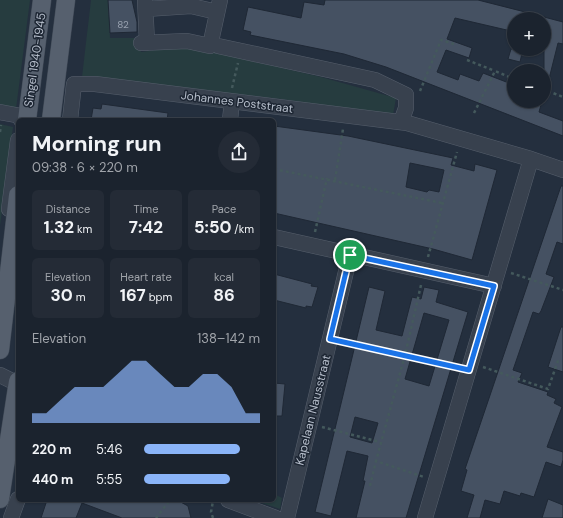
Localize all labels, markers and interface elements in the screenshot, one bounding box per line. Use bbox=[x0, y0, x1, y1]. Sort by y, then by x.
street label: Singel 1940-1945 bbox=[20, 12, 50, 108]
map controls bbox=[507, 12, 551, 108]
button: + bbox=[507, 12, 551, 56]
house number: 82 bbox=[117, 18, 129, 31]
button: − bbox=[507, 64, 551, 108]
street label: Johannes Poststraat bbox=[180, 87, 294, 117]
text: Morning run bbox=[32, 129, 162, 158]
button: share bbox=[218, 131, 260, 173]
text: 09:38 · 6 × 220 m bbox=[32, 159, 138, 176]
text: Distance bbox=[46, 202, 90, 216]
text: Time bbox=[134, 202, 158, 216]
text: Pace bbox=[212, 202, 236, 216]
text: 1.32 bbox=[44, 216, 74, 238]
text: 7:42 bbox=[129, 216, 163, 238]
text: 5:50 bbox=[194, 216, 231, 238]
text: km bbox=[74, 222, 92, 236]
text: /km bbox=[231, 222, 254, 236]
pin bbox=[333, 238, 367, 272]
icon: arrive bbox=[339, 244, 361, 266]
text: Elevation bbox=[45, 270, 91, 284]
text: Heart rate bbox=[120, 270, 172, 284]
text: kcal bbox=[214, 270, 234, 284]
text: 30 bbox=[51, 284, 73, 306]
text: 167 bbox=[120, 284, 146, 306]
text: 86 bbox=[213, 284, 235, 306]
text: m bbox=[73, 290, 85, 304]
text: bpm bbox=[146, 290, 172, 304]
text: Elevation bbox=[32, 330, 86, 347]
text: 138–142 m bbox=[197, 330, 260, 347]
street label: Kapelaan Nausstraat bbox=[291, 353, 335, 467]
text: 220 m bbox=[32, 441, 71, 458]
text: 5:46 bbox=[96, 441, 123, 458]
text: 440 m bbox=[32, 471, 73, 488]
text: 5:55 bbox=[96, 471, 122, 488]

